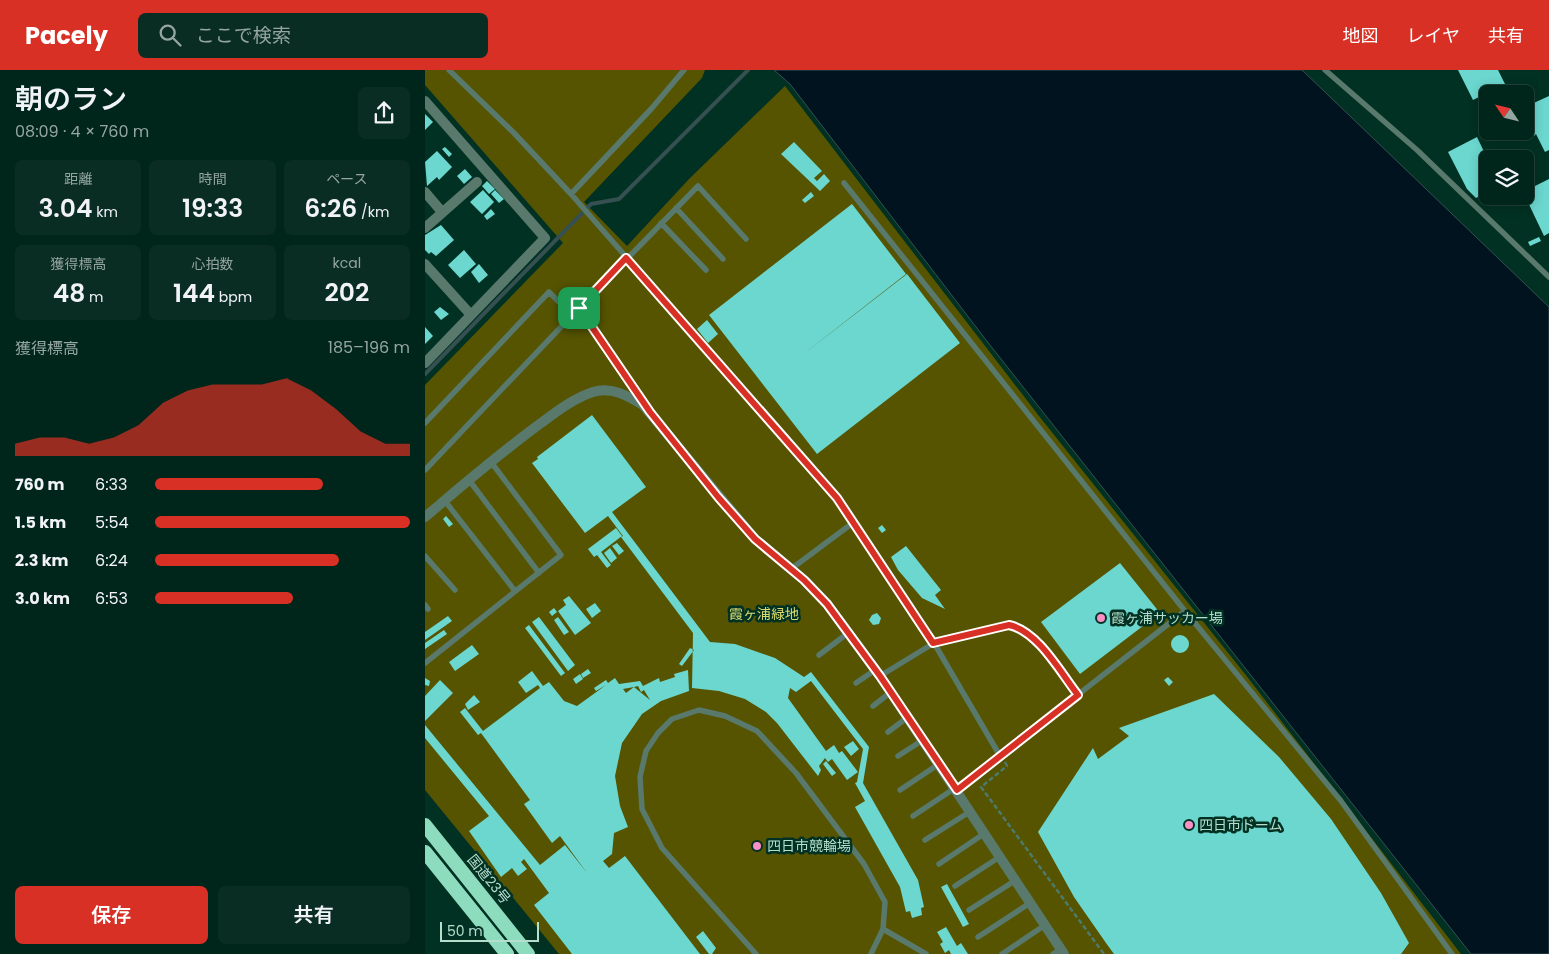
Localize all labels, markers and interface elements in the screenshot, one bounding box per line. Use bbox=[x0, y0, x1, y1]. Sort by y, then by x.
search box bbox=[138, 13, 488, 58]
text: Pacely bbox=[25, 19, 108, 52]
icon: search bbox=[156, 21, 184, 49]
text: ここで検索 bbox=[196, 22, 291, 49]
text: 地図 bbox=[1343, 23, 1379, 48]
text: レイヤ bbox=[1407, 23, 1460, 48]
text: 共有 bbox=[1488, 23, 1524, 48]
text: 朝のラン bbox=[15, 80, 127, 119]
north arrow bbox=[1479, 85, 1534, 140]
map controls bbox=[1479, 85, 1534, 205]
button: share bbox=[358, 87, 410, 139]
text: 08:09 · 4 × 760 m bbox=[15, 120, 149, 143]
button: layers bbox=[1479, 150, 1534, 205]
text: 距離 bbox=[64, 169, 92, 189]
text: 時間 bbox=[198, 169, 226, 189]
text: ペース bbox=[326, 169, 367, 189]
text: 3.04 bbox=[38, 191, 93, 226]
text: 19:33 bbox=[182, 191, 243, 226]
text: 6:26 bbox=[304, 191, 357, 226]
text: km bbox=[93, 202, 118, 222]
text: /km bbox=[357, 202, 389, 222]
text: kcal bbox=[333, 253, 361, 273]
text: 獲得標高 bbox=[50, 254, 106, 274]
text: 心拍数 bbox=[191, 254, 233, 274]
text: 202 bbox=[324, 275, 369, 310]
text: 48 bbox=[53, 276, 85, 311]
text: 144 bbox=[173, 276, 215, 311]
text: m bbox=[85, 287, 104, 307]
text: bpm bbox=[215, 287, 252, 307]
pin bbox=[558, 287, 600, 329]
icon: arrive bbox=[565, 294, 593, 322]
text: 185–196 m bbox=[328, 336, 410, 359]
text: 獲得標高 bbox=[15, 337, 79, 360]
text: 760 m bbox=[15, 473, 65, 496]
text: 6:33 bbox=[95, 473, 127, 496]
text: 1.5 km bbox=[15, 511, 66, 534]
text: 5:54 bbox=[95, 511, 129, 534]
text: 2.3 km bbox=[15, 549, 69, 572]
text: 6:24 bbox=[95, 549, 128, 572]
text: 3.0 km bbox=[15, 587, 70, 610]
text: 6:53 bbox=[95, 587, 128, 610]
park label: 霞ヶ浦緑地 bbox=[729, 604, 799, 624]
place label: 霞ヶ浦サッカー場 bbox=[1111, 608, 1223, 628]
marker: 霞ヶ浦サッカー場 bbox=[1095, 612, 1107, 624]
place label: 四日市ドーム bbox=[1199, 815, 1283, 835]
marker: 四日市ドーム bbox=[1183, 819, 1195, 831]
place label: 四日市競輪場 bbox=[767, 836, 851, 856]
marker: 四日市競輪場 bbox=[751, 840, 763, 852]
street label: 国道23号 bbox=[463, 850, 515, 908]
button: 保存 bbox=[15, 886, 208, 944]
button: 共有 bbox=[218, 886, 410, 944]
scale bar bbox=[440, 919, 539, 942]
text: 50 m bbox=[447, 921, 483, 941]

